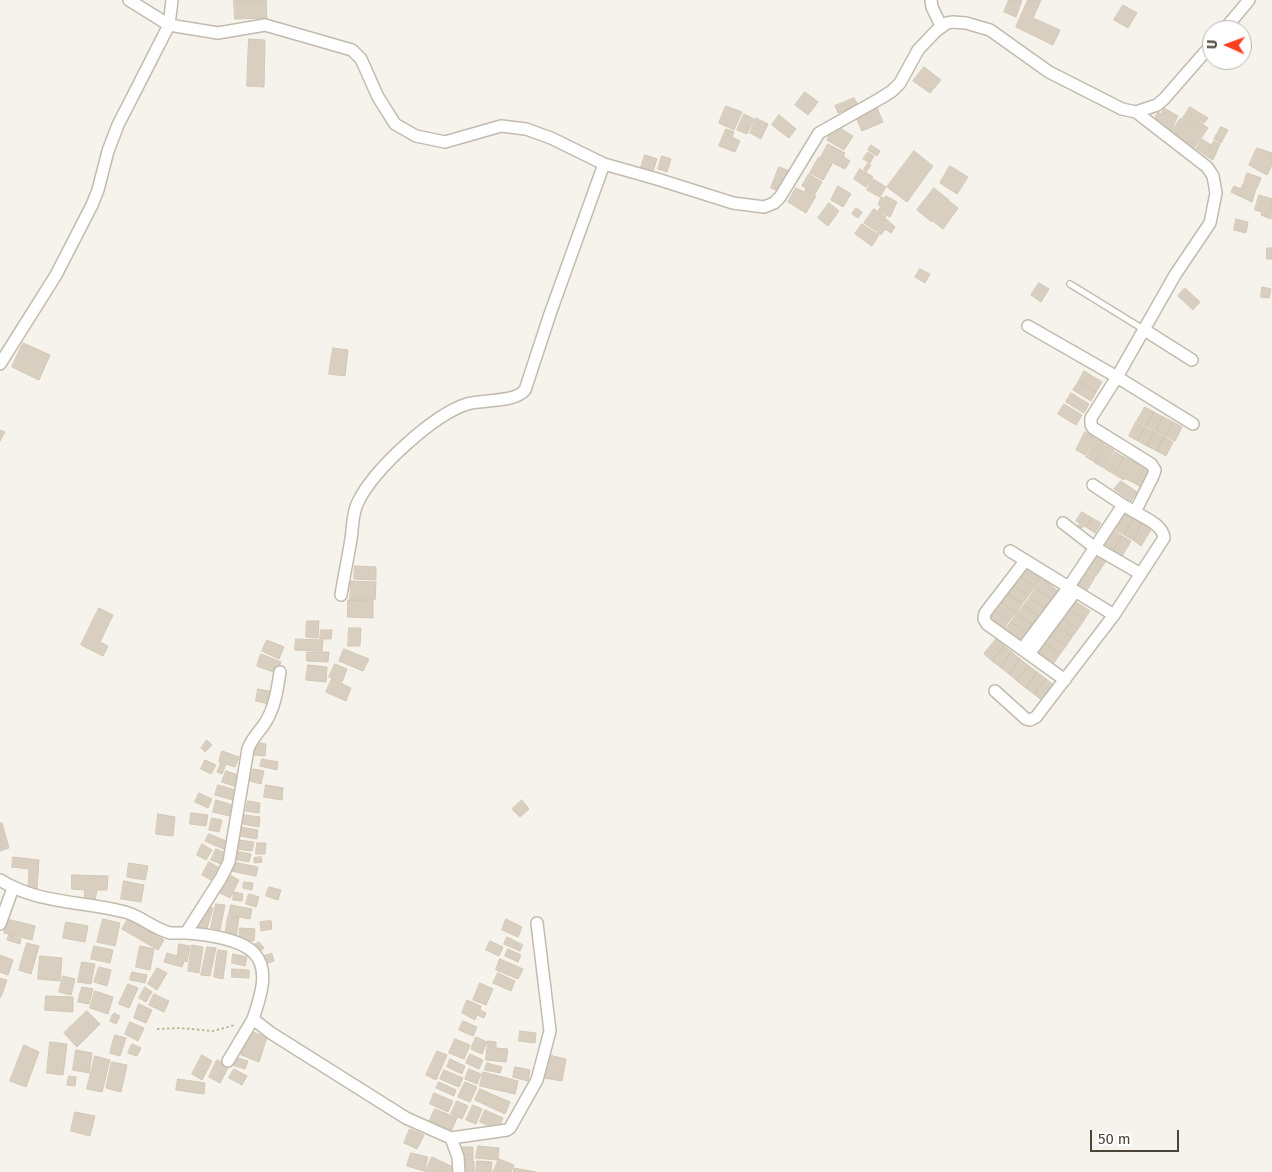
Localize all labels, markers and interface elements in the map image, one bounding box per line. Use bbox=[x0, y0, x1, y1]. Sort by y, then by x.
north arrow bbox=[1202, 20, 1252, 70]
text: U bbox=[1204, 40, 1221, 49]
scale bar bbox=[1092, 1120, 1181, 1152]
text: 50 m bbox=[1098, 1130, 1131, 1148]

